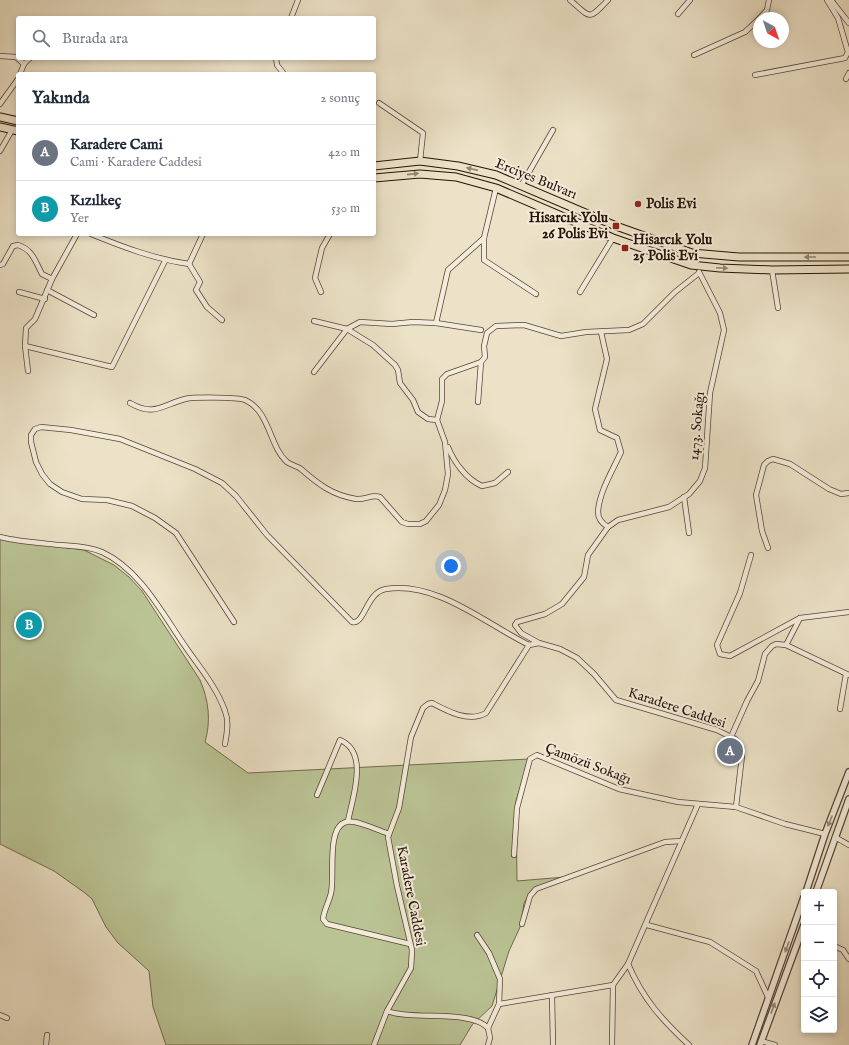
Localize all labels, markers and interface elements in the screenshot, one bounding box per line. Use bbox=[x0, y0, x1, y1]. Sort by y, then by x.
north arrow bbox=[753, 12, 789, 48]
search box bbox=[16, 16, 376, 60]
icon: search bbox=[30, 27, 52, 49]
text: Burada ara bbox=[62, 29, 128, 48]
text: Yakında bbox=[32, 88, 90, 109]
text: 2 sonuç bbox=[320, 90, 360, 107]
text: Karadere Cami bbox=[70, 135, 163, 154]
text: A bbox=[41, 144, 49, 161]
text: 420 m bbox=[328, 144, 360, 161]
text: Cami · Karadere Caddesi bbox=[70, 154, 202, 171]
street label: Erciyes Bulvarı bbox=[492, 154, 580, 204]
one-way arrow bbox=[466, 166, 478, 172]
one-way arrow bbox=[407, 171, 419, 178]
text: Kızılkeç bbox=[70, 191, 121, 210]
place label: Polis Evi bbox=[646, 195, 697, 213]
marker: Polis Evi bbox=[633, 199, 643, 209]
text: B bbox=[41, 200, 49, 217]
text: 530 m bbox=[331, 200, 360, 217]
place label: Hisarcık Yolu 26 Polis Evi bbox=[529, 209, 609, 243]
text: Yer bbox=[70, 210, 89, 227]
marker: Hisarcık Yolu 26 Polis Evi bbox=[611, 221, 621, 231]
place label: Hisarcık Yolu 25 Polis Evi bbox=[633, 231, 713, 265]
marker: Hisarcık Yolu 25 Polis Evi bbox=[620, 243, 630, 253]
one-way arrow bbox=[803, 254, 816, 260]
one-way arrow bbox=[716, 265, 728, 272]
street label: 1473. Sokağı bbox=[685, 391, 709, 461]
your location bbox=[441, 556, 461, 576]
pin: B bbox=[16, 610, 42, 640]
street label: Karadere Caddesi bbox=[626, 684, 729, 732]
pin: A bbox=[717, 736, 743, 766]
street label: Çamözü Sokağı bbox=[542, 739, 634, 789]
one-way arrow bbox=[826, 816, 832, 828]
street label: Karadere Caddesi bbox=[392, 844, 430, 948]
map controls bbox=[801, 889, 837, 1033]
button: + bbox=[801, 889, 837, 925]
button: − bbox=[801, 925, 837, 961]
one-way arrow bbox=[783, 941, 789, 953]
button: locate bbox=[801, 961, 837, 997]
button: layers bbox=[801, 997, 837, 1033]
one-way arrow bbox=[771, 1002, 777, 1014]

